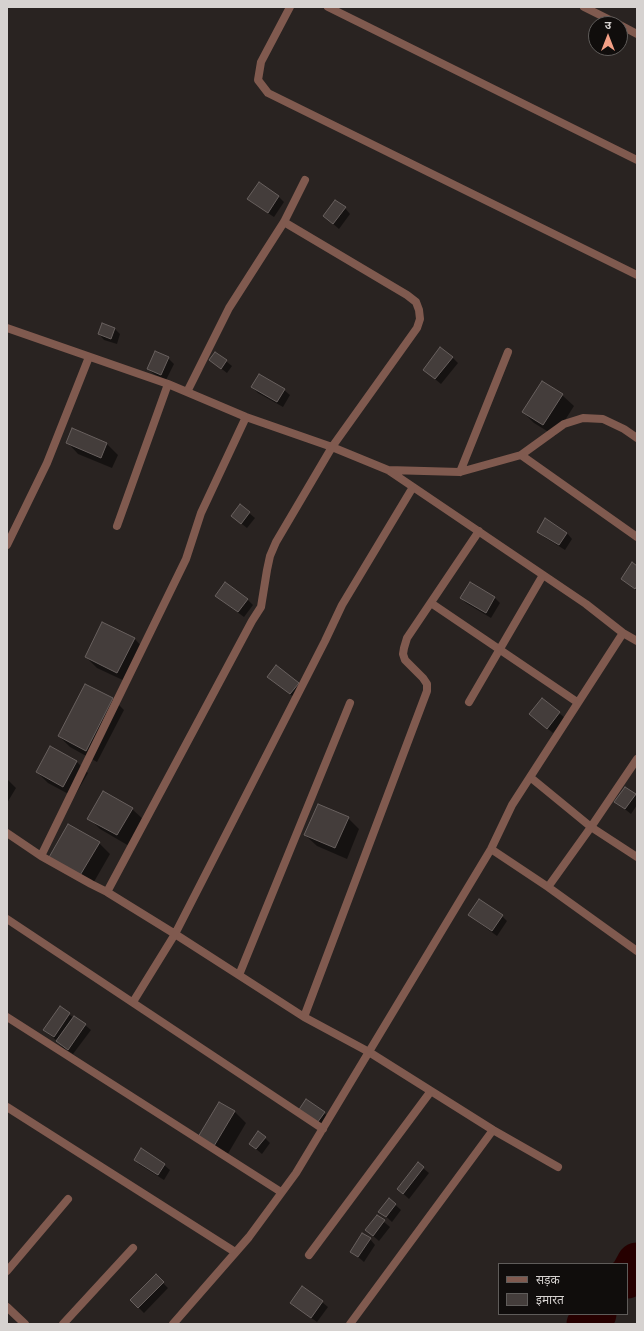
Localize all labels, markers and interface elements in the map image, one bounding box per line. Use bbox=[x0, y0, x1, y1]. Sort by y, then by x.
north arrow bbox=[588, 16, 628, 56]
text: उ bbox=[605, 17, 611, 33]
legend bbox=[498, 1263, 628, 1315]
text: सड़क bbox=[536, 1270, 560, 1289]
text: इमारत bbox=[536, 1290, 564, 1309]

